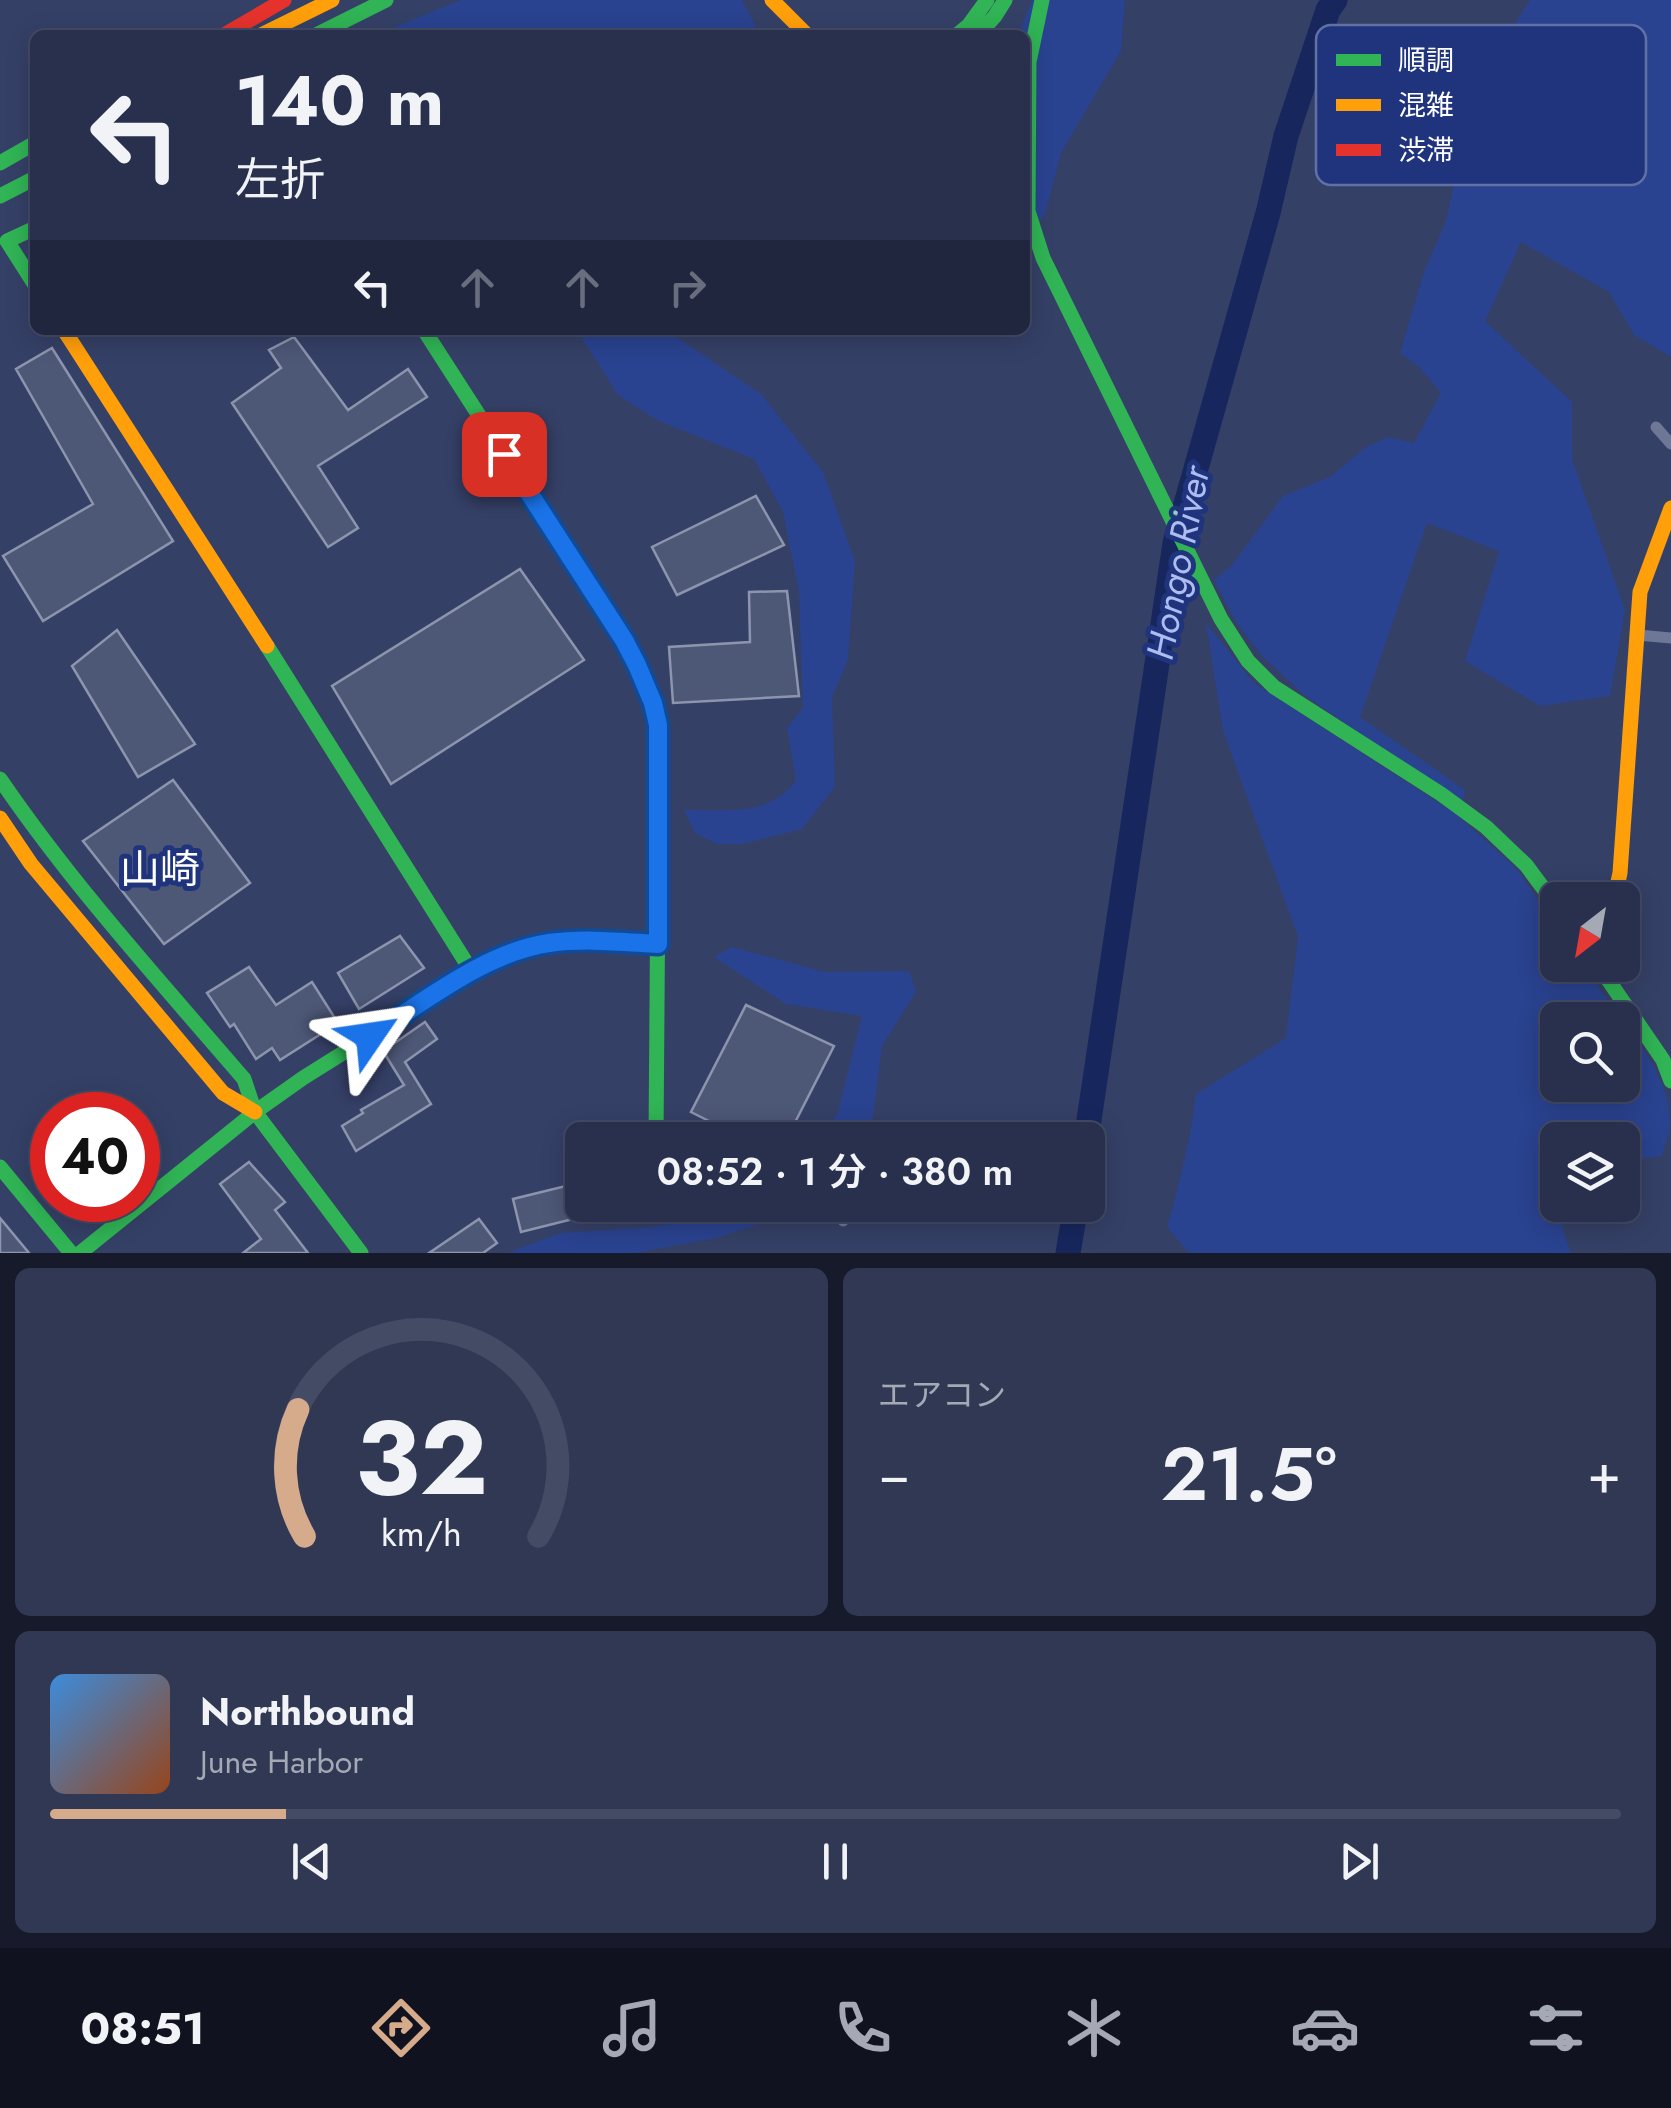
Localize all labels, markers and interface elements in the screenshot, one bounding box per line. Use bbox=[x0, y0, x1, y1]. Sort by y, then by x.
legend bbox=[1316, 25, 1646, 185]
text: 順調 bbox=[1398, 40, 1454, 81]
text: 140 m bbox=[235, 50, 444, 151]
icon: left bbox=[70, 70, 200, 200]
text: 混雑 bbox=[1398, 85, 1454, 126]
text: 渋滞 bbox=[1398, 130, 1454, 171]
text: 左折 bbox=[235, 147, 325, 212]
icon: left bbox=[345, 260, 400, 315]
icon: ahead bbox=[450, 260, 505, 315]
icon: ahead bbox=[555, 260, 610, 315]
icon: right bbox=[660, 260, 715, 315]
pin bbox=[462, 412, 547, 497]
icon: arrive bbox=[477, 427, 532, 482]
water label: Hongo River bbox=[1132, 459, 1224, 664]
district label: 山崎 bbox=[120, 840, 200, 898]
north arrow bbox=[1540, 882, 1640, 982]
map controls bbox=[1540, 882, 1640, 1222]
position arrow bbox=[318, 984, 422, 1088]
button: search bbox=[1540, 1002, 1640, 1102]
speed limit sign: 40 bbox=[30, 1092, 160, 1222]
button: layers bbox=[1540, 1122, 1640, 1222]
text: 08:52 · 1 分 · 380 m bbox=[657, 1144, 1013, 1199]
text: エアコン bbox=[878, 1372, 1006, 1418]
text: 32 bbox=[355, 1383, 488, 1533]
text: 21.5° bbox=[1161, 1420, 1337, 1528]
text: − bbox=[878, 1434, 910, 1514]
text: + bbox=[1587, 1434, 1621, 1514]
text: km/h bbox=[381, 1508, 462, 1559]
text: Northbound bbox=[200, 1684, 415, 1739]
text: June Harbor bbox=[200, 1739, 363, 1785]
icon: previous bbox=[284, 1834, 339, 1889]
icon: pause bbox=[808, 1834, 863, 1889]
icon: next bbox=[1332, 1834, 1387, 1889]
icon: directions bbox=[366, 1993, 436, 2063]
icon: music bbox=[597, 1993, 667, 2063]
icon: phone bbox=[828, 1993, 898, 2063]
icon: climate bbox=[1059, 1993, 1129, 2063]
icon: car bbox=[1290, 1993, 1360, 2063]
icon: filters bbox=[1521, 1993, 1591, 2063]
text: 08:51 bbox=[80, 1996, 205, 2061]

